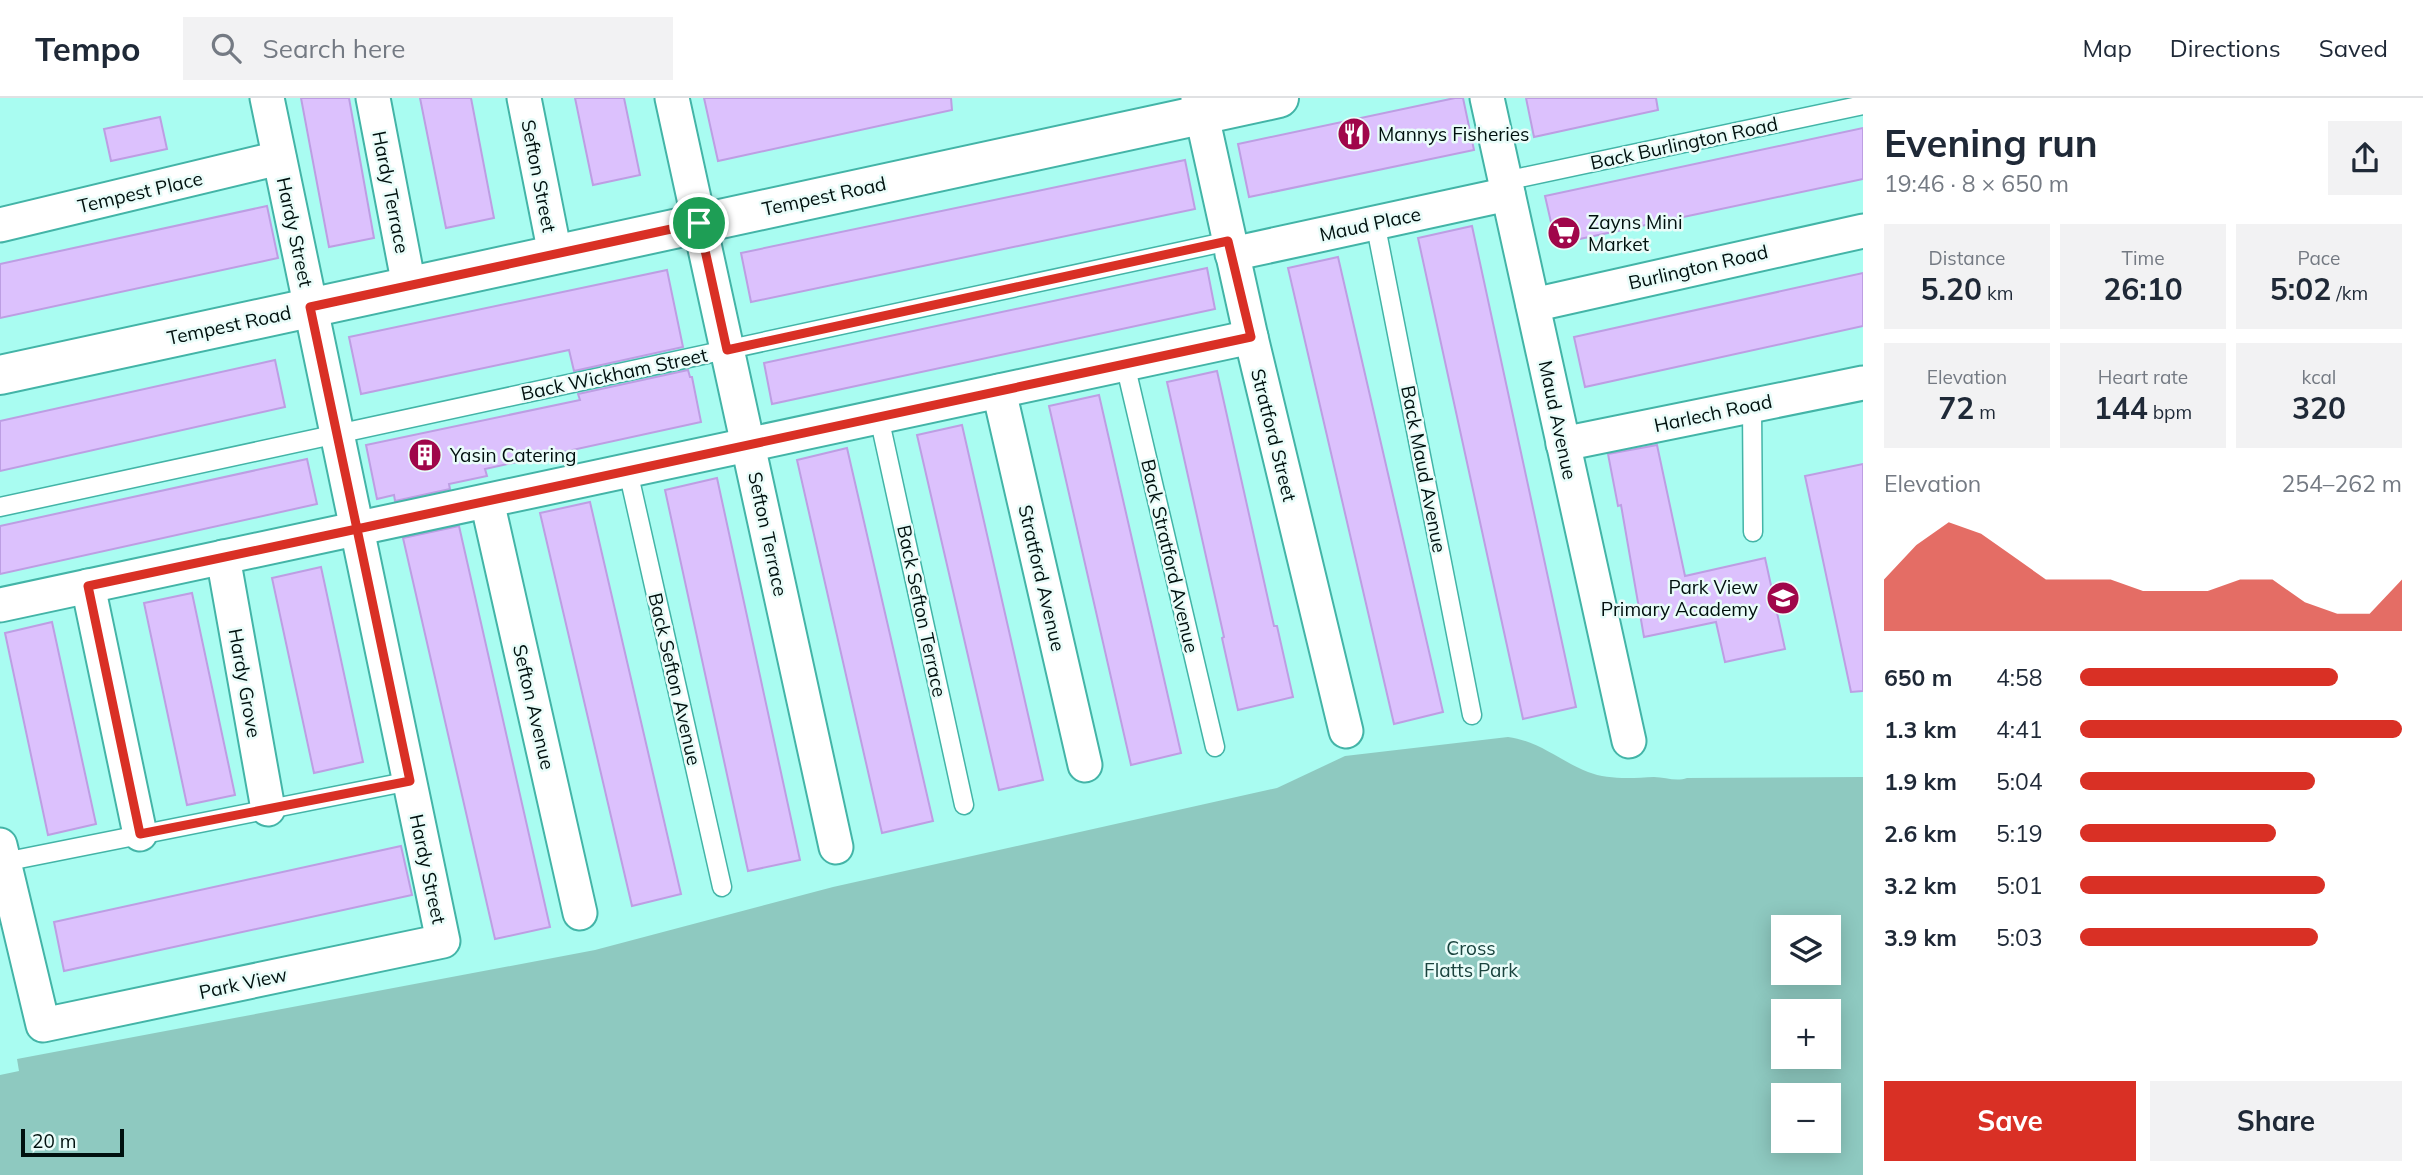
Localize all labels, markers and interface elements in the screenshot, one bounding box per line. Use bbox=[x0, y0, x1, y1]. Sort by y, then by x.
search box bbox=[183, 17, 673, 80]
text: Tempo bbox=[35, 28, 141, 69]
icon: search bbox=[207, 29, 245, 67]
text: Search here bbox=[263, 32, 406, 65]
text: Map bbox=[2082, 33, 2132, 63]
text: Directions bbox=[2170, 33, 2281, 63]
text: Saved bbox=[2319, 33, 2388, 63]
street label: Back Burlington Road bbox=[1588, 111, 1780, 175]
restaurant icon: Mannys Fisheries bbox=[1335, 115, 1373, 153]
street label: Sefton Street bbox=[516, 118, 562, 235]
text: Evening run bbox=[1884, 119, 2098, 167]
button: share bbox=[2328, 121, 2402, 195]
place label: Mannys Fisheries bbox=[1378, 122, 1529, 146]
street label: Hardy Terrace bbox=[367, 129, 415, 255]
street label: Tempest Place bbox=[75, 166, 205, 218]
text: 19:46 · 8 × 650 m bbox=[1884, 169, 2069, 198]
street label: Tempest Road bbox=[760, 171, 888, 221]
street label: Hardy Street bbox=[272, 175, 318, 289]
pin bbox=[669, 193, 729, 253]
street label: Maud Place bbox=[1317, 202, 1423, 246]
icon: arrive bbox=[680, 204, 718, 242]
place label: Zayns Mini Market bbox=[1588, 210, 1683, 256]
supermarket icon: Zayns Mini Market bbox=[1545, 214, 1583, 252]
street label: Burlington Road bbox=[1626, 239, 1770, 295]
text: Distance bbox=[1929, 246, 2005, 270]
text: Time bbox=[2121, 246, 2165, 270]
text: Pace bbox=[2298, 246, 2340, 270]
text: 5.20 bbox=[1921, 270, 1982, 308]
text: 26:10 bbox=[2103, 270, 2183, 308]
text: 5:02 bbox=[2270, 270, 2331, 308]
text: km bbox=[1982, 281, 2013, 305]
text: /km bbox=[2331, 281, 2368, 305]
street label: Tempest Road bbox=[165, 300, 293, 350]
street label: Back Wickham Street bbox=[519, 342, 710, 405]
street label: Maud Avenue bbox=[1534, 358, 1582, 482]
text: Elevation bbox=[1927, 365, 2007, 389]
text: Heart rate bbox=[2098, 365, 2188, 389]
text: kcal bbox=[2302, 365, 2336, 389]
street label: Stratford Street bbox=[1246, 366, 1302, 504]
street label: Back Maud Avenue bbox=[1396, 383, 1452, 555]
street label: Harlech Road bbox=[1652, 389, 1774, 437]
text: 72 bbox=[1938, 389, 1974, 427]
text: 144 bbox=[2094, 389, 2148, 427]
text: 320 bbox=[2292, 389, 2346, 427]
text: m bbox=[1974, 400, 1996, 424]
text: bpm bbox=[2148, 400, 2192, 424]
building icon: Yasin Catering bbox=[406, 436, 444, 474]
place label: Yasin Catering bbox=[449, 443, 577, 467]
street label: Back Stratford Avenue bbox=[1136, 457, 1204, 655]
text: Elevation bbox=[1884, 469, 1981, 498]
text: 254–262 m bbox=[2281, 469, 2402, 498]
street label: Sefton Terrace bbox=[743, 470, 793, 598]
street label: Stratford Avenue bbox=[1013, 502, 1071, 654]
street label: Back Sefton Terrace bbox=[892, 523, 952, 699]
place label: Park View Primary Academy bbox=[1601, 575, 1758, 621]
school or university icon: Park View Primary Academy bbox=[1764, 579, 1802, 617]
street label: Back Sefton Avenue bbox=[643, 590, 707, 768]
street label: Hardy Grove bbox=[224, 626, 266, 740]
street label: Sefton Avenue bbox=[508, 642, 560, 772]
text: 650 m bbox=[1884, 663, 1952, 692]
text: 4:58 bbox=[1996, 663, 2043, 692]
text: 1.3 km bbox=[1884, 715, 1957, 744]
text: 4:41 bbox=[1996, 715, 2043, 744]
text: 1.9 km bbox=[1884, 767, 1957, 796]
text: 5:04 bbox=[1996, 767, 2043, 796]
street label: Hardy Street bbox=[405, 812, 451, 926]
text: 2.6 km bbox=[1884, 819, 1957, 848]
text: 5:19 bbox=[1996, 819, 2043, 848]
text: 3.2 km bbox=[1884, 871, 1957, 900]
text: 5:01 bbox=[1996, 871, 2043, 900]
map controls bbox=[1771, 915, 1841, 1153]
button: layers bbox=[1771, 915, 1841, 985]
text: 3.9 km bbox=[1884, 923, 1957, 952]
text: 5:03 bbox=[1996, 923, 2043, 952]
park label: Cross Flatts Park bbox=[1424, 936, 1518, 982]
street label: Park View bbox=[197, 962, 289, 1004]
button: + bbox=[1771, 999, 1841, 1069]
button: Save bbox=[1884, 1081, 2136, 1161]
button: Share bbox=[2150, 1081, 2402, 1161]
button: − bbox=[1771, 1083, 1841, 1153]
scale bar bbox=[21, 1126, 124, 1158]
text: 20 m bbox=[32, 1129, 76, 1153]

